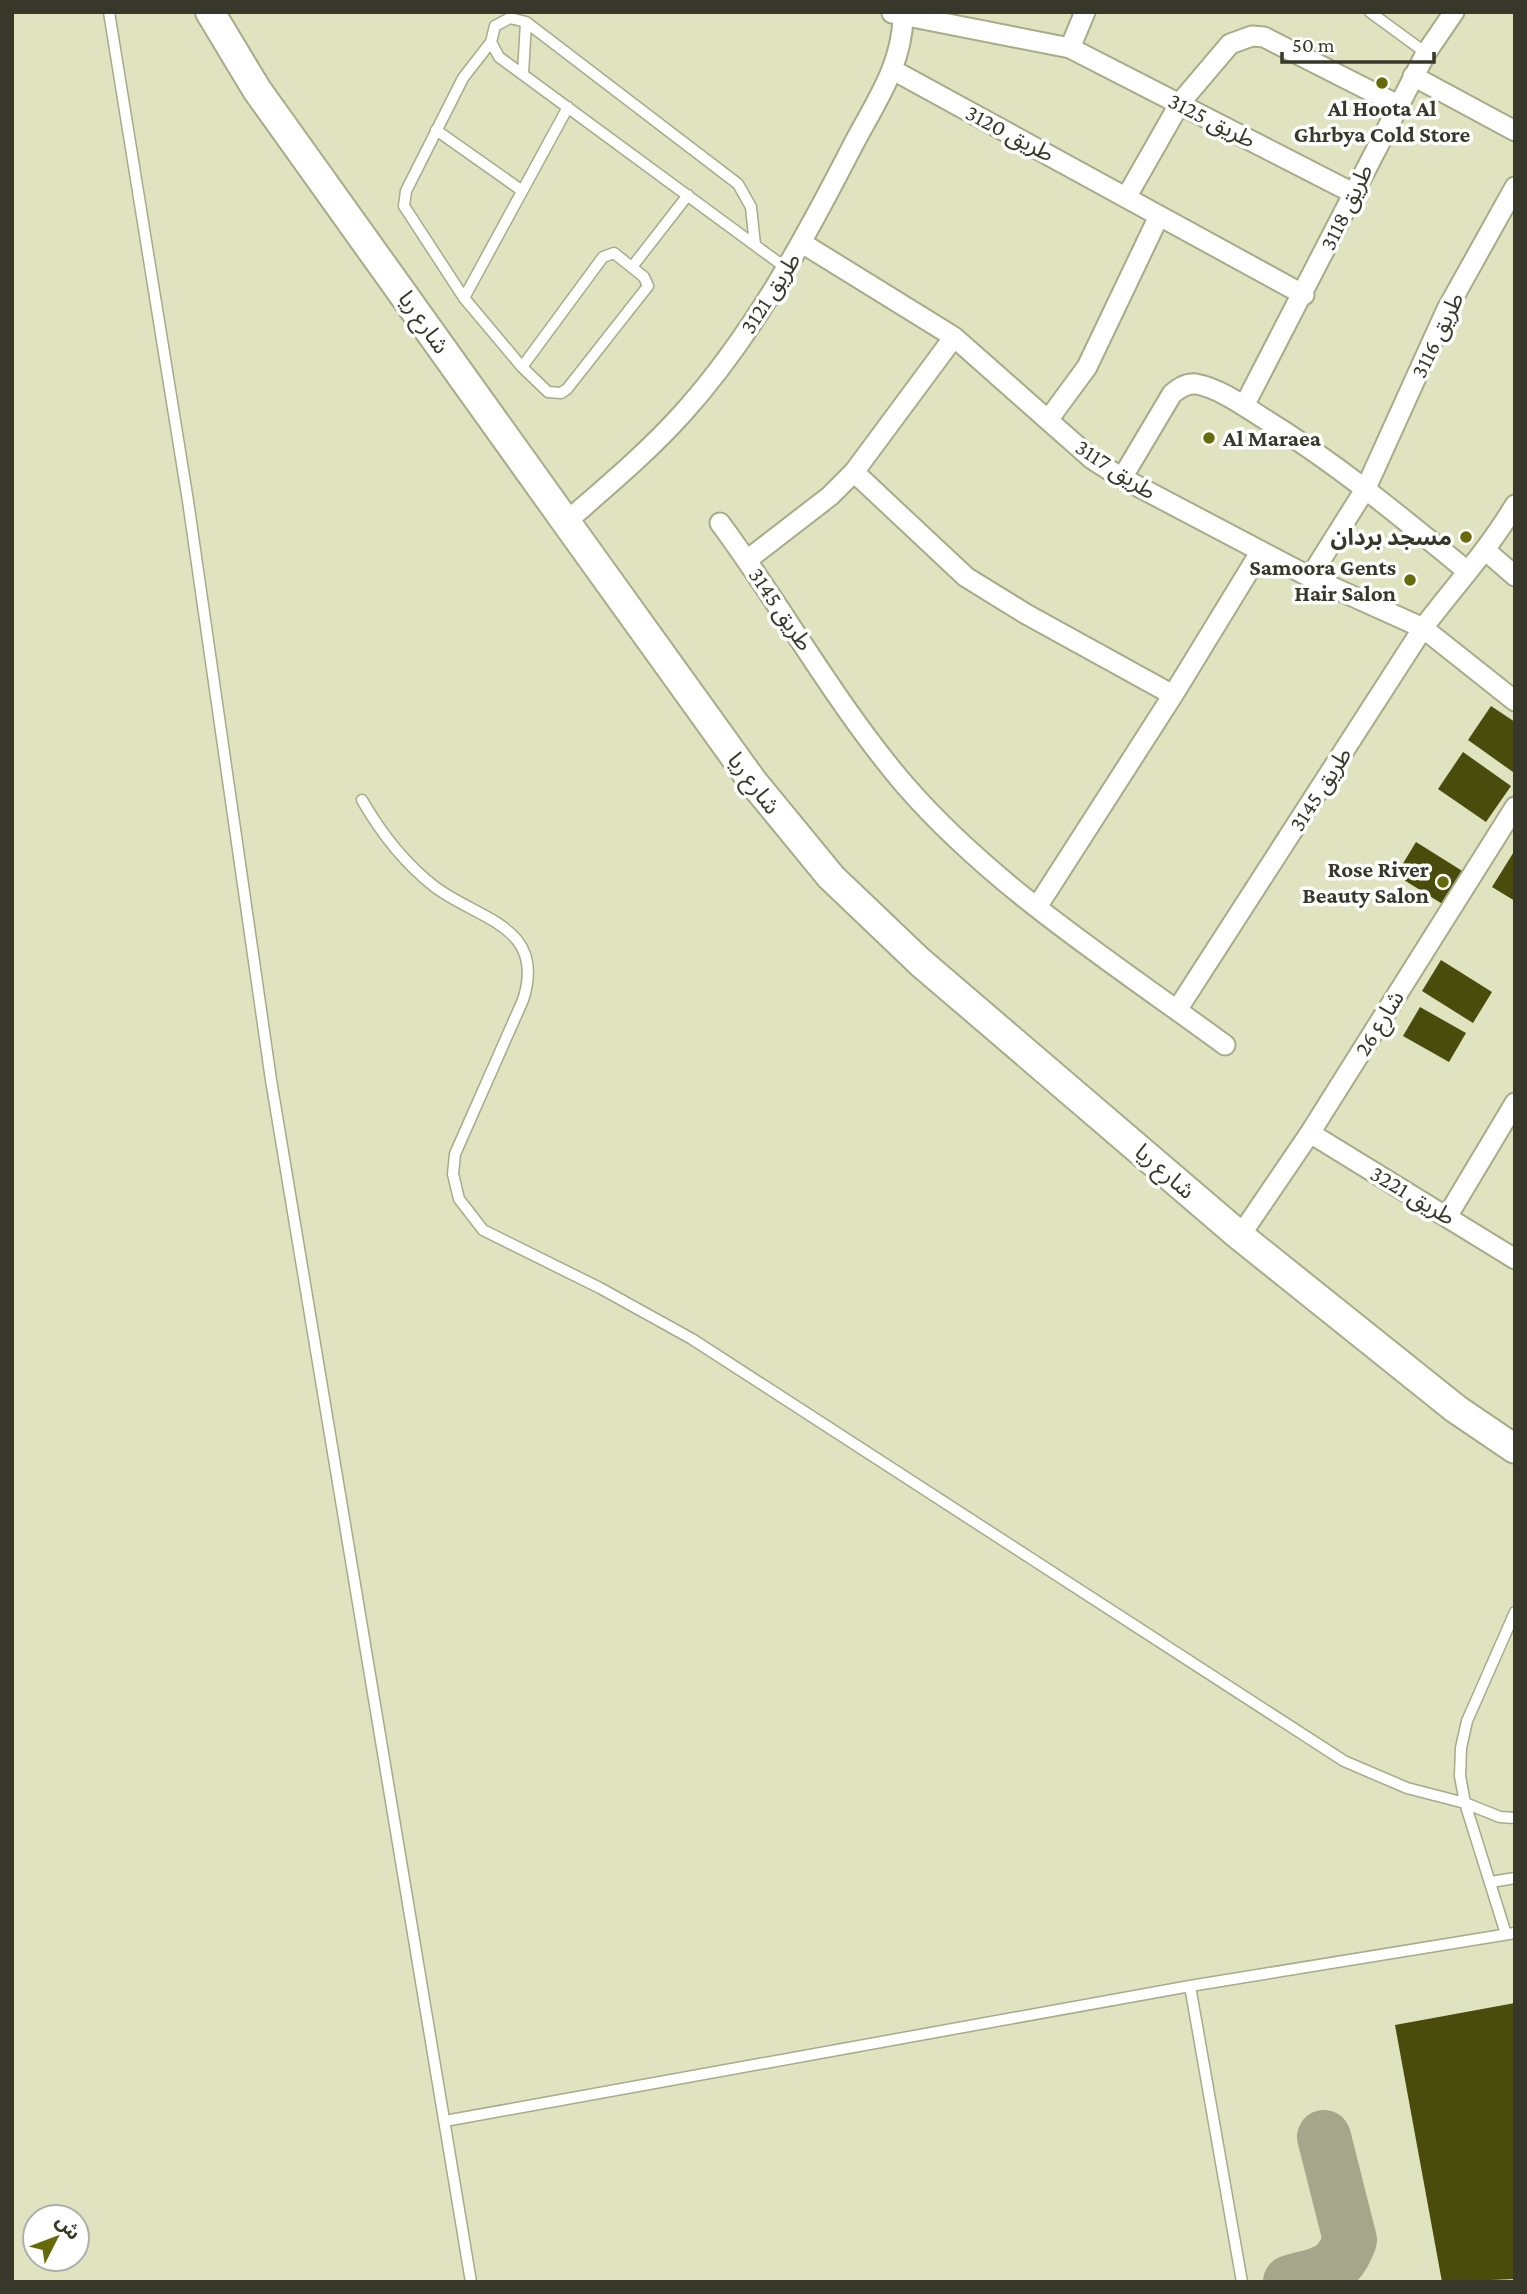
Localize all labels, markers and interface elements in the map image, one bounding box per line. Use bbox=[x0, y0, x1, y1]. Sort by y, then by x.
scale bar bbox=[1282, 21, 1434, 65]
text: 50 m bbox=[1292, 33, 1335, 57]
marker: Al Hoota Al Ghrbya Cold Store bbox=[1374, 75, 1390, 91]
street label: طريق 3125 bbox=[1164, 87, 1260, 154]
place label: Al Hoota Al Ghrbya Cold Store bbox=[1294, 95, 1470, 147]
street label: طريق 3120 bbox=[961, 99, 1059, 168]
street label: طريق 3118 bbox=[1314, 160, 1379, 255]
street label: طريق 3121 bbox=[734, 248, 807, 339]
street label: شارع ريا bbox=[390, 286, 455, 361]
street label: طريق 3116 bbox=[1405, 288, 1470, 382]
place label: Al Maraea bbox=[1222, 425, 1322, 451]
marker: Al Maraea bbox=[1201, 430, 1217, 446]
street label: طريق 3117 bbox=[1070, 433, 1161, 505]
place label: مسجد بردان bbox=[1330, 524, 1452, 551]
marker: مسجد بردان bbox=[1458, 529, 1474, 545]
place label: Samoora Gents Hair Salon bbox=[1249, 554, 1396, 606]
street label: طريق 3145 bbox=[743, 562, 818, 656]
marker: Samoora Gents Hair Salon bbox=[1402, 572, 1418, 588]
street label: طريق 3145 bbox=[1283, 742, 1358, 836]
street label: شارع ريا bbox=[719, 747, 786, 821]
place label: Rose River Beauty Salon bbox=[1302, 856, 1429, 908]
marker: Rose River Beauty Salon bbox=[1435, 874, 1451, 890]
street label: شارع 26 bbox=[1349, 986, 1412, 1062]
street label: شارع ريا bbox=[1127, 1138, 1200, 1207]
street label: طريق 3221 bbox=[1365, 1160, 1460, 1231]
north arrow bbox=[21, 2203, 91, 2273]
text: ش bbox=[52, 2210, 85, 2244]

